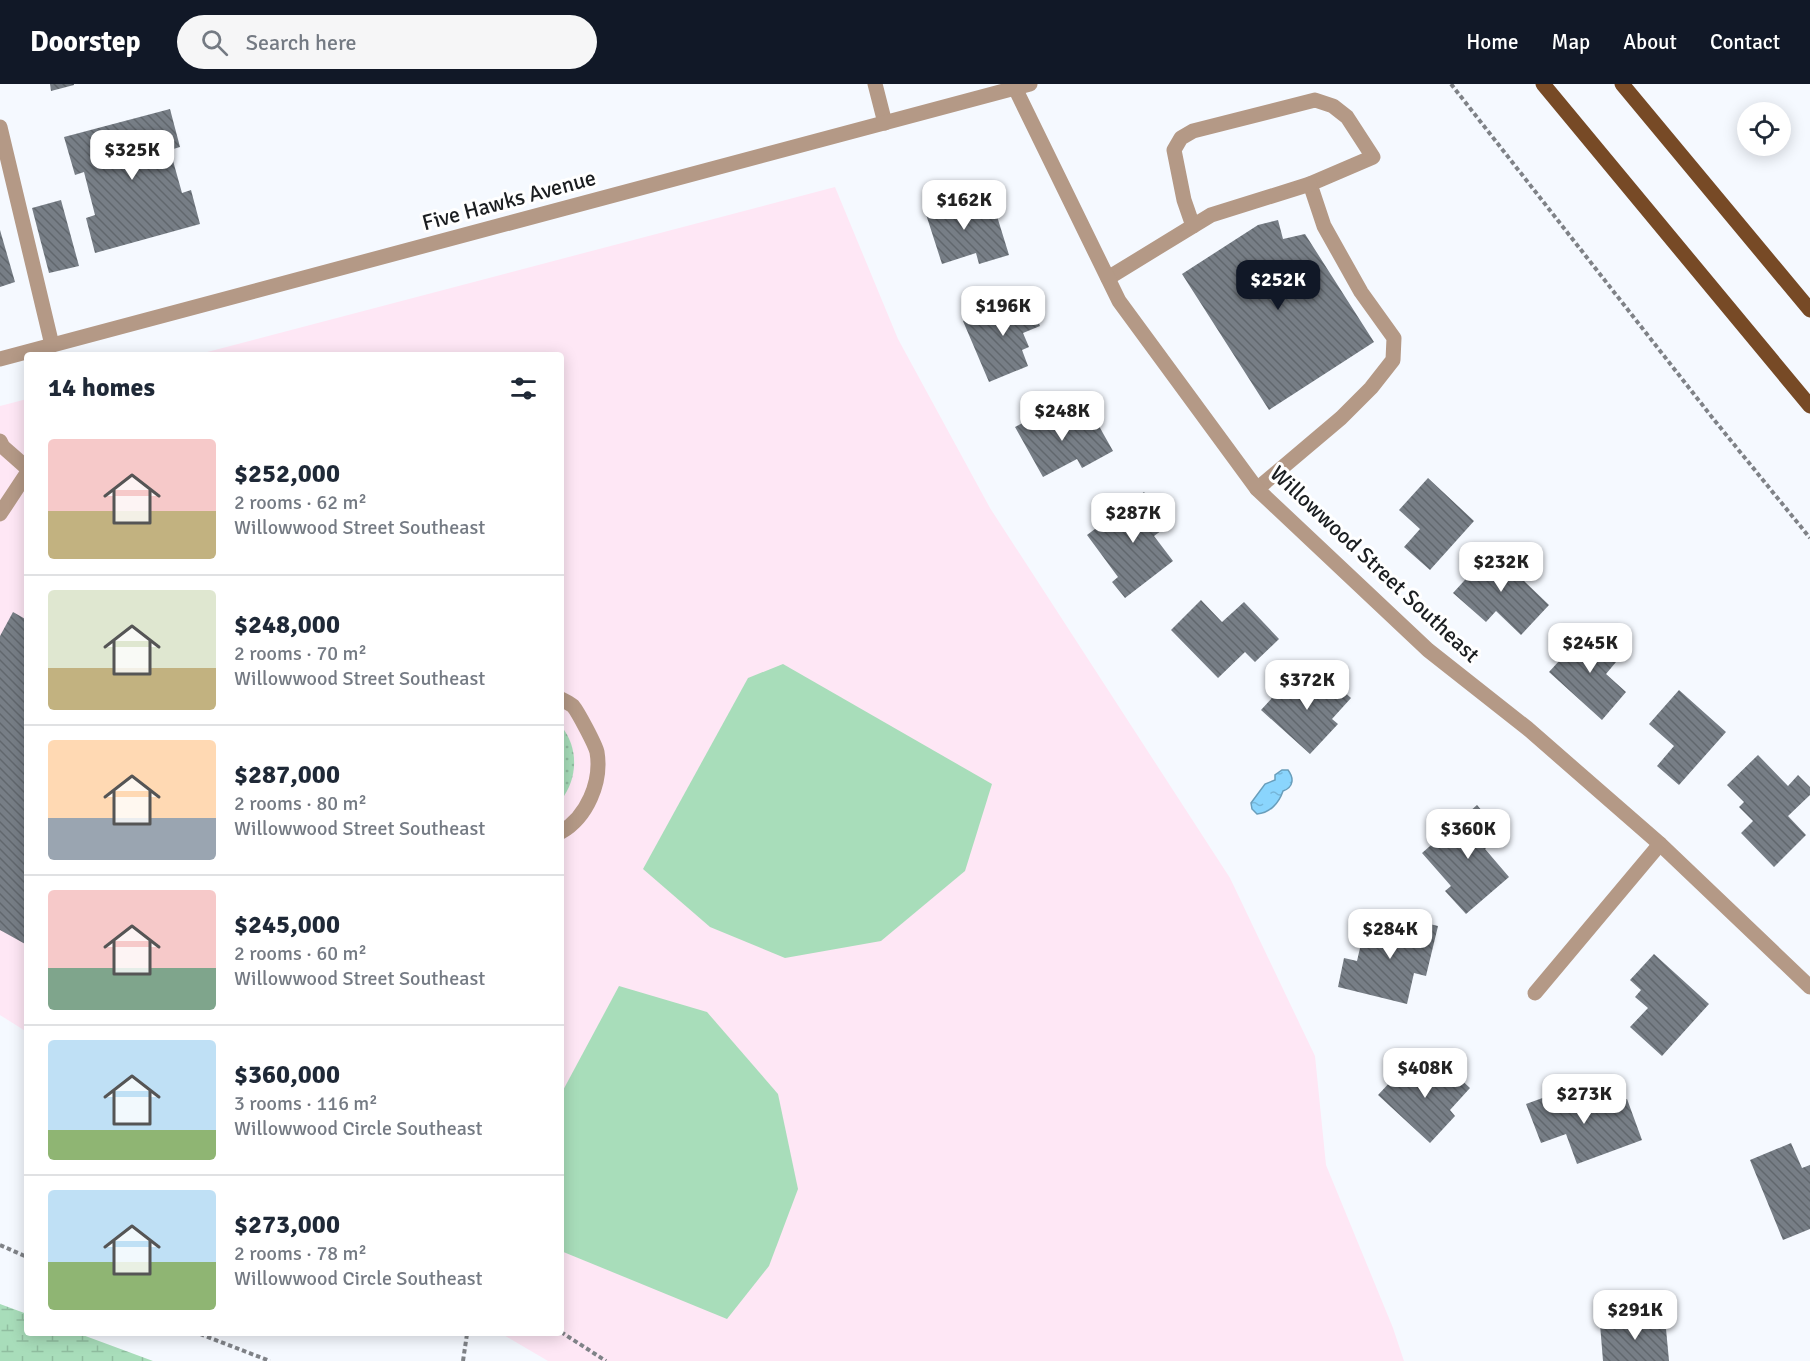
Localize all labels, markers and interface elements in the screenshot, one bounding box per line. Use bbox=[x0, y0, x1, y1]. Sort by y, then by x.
search box bbox=[177, 15, 597, 69]
text: Doorstep bbox=[30, 25, 141, 59]
icon: search bbox=[198, 26, 231, 59]
text: Search here bbox=[246, 29, 357, 56]
text: Home bbox=[1466, 29, 1519, 55]
text: Map bbox=[1552, 29, 1590, 55]
text: About bbox=[1623, 29, 1677, 55]
text: Contact bbox=[1710, 29, 1780, 55]
map controls bbox=[1737, 102, 1791, 156]
button: locate bbox=[1737, 102, 1791, 156]
pin: $325K bbox=[90, 130, 174, 181]
text: $325K bbox=[104, 137, 160, 162]
street label: Five Hawks Avenue bbox=[419, 164, 599, 236]
pin: $162K bbox=[922, 180, 1006, 231]
text: $162K bbox=[936, 187, 992, 212]
pin: $252K bbox=[1236, 260, 1320, 311]
text: $252K bbox=[1250, 267, 1306, 292]
pin: $196K bbox=[961, 286, 1045, 337]
text: $196K bbox=[975, 293, 1031, 318]
text: 14 homes bbox=[48, 372, 155, 404]
icon: filters bbox=[507, 372, 540, 405]
pin: $248K bbox=[1020, 391, 1104, 442]
text: $248K bbox=[1034, 398, 1090, 423]
text: $252,000 bbox=[234, 458, 340, 490]
street label: Willowwood Street Southeast bbox=[1265, 460, 1485, 668]
icon: home bbox=[96, 463, 168, 535]
text: 2 rooms · 62 m² bbox=[234, 490, 367, 515]
pin: $287K bbox=[1091, 493, 1175, 544]
text: $287K bbox=[1105, 500, 1161, 525]
text: Willowwood Street Southeast bbox=[234, 515, 485, 540]
pin: $232K bbox=[1459, 542, 1543, 593]
text: $232K bbox=[1473, 549, 1529, 574]
text: $248,000 bbox=[234, 609, 340, 641]
icon: home bbox=[96, 614, 168, 686]
pin: $245K bbox=[1548, 623, 1632, 674]
text: $245K bbox=[1562, 630, 1618, 655]
text: 2 rooms · 70 m² bbox=[234, 641, 367, 666]
pin: $372K bbox=[1265, 660, 1349, 711]
text: Willowwood Street Southeast bbox=[234, 666, 485, 691]
text: $372K bbox=[1279, 667, 1335, 692]
text: $287,000 bbox=[234, 759, 340, 791]
icon: home bbox=[96, 764, 168, 836]
text: 2 rooms · 80 m² bbox=[234, 791, 367, 816]
pin: $360K bbox=[1426, 809, 1510, 860]
text: Willowwood Street Southeast bbox=[234, 816, 485, 841]
text: $360K bbox=[1440, 816, 1496, 841]
text: $245,000 bbox=[234, 909, 340, 941]
pin: $284K bbox=[1348, 909, 1432, 960]
icon: home bbox=[96, 914, 168, 986]
text: $284K bbox=[1362, 916, 1418, 941]
text: 2 rooms · 60 m² bbox=[234, 941, 367, 966]
text: Willowwood Street Southeast bbox=[234, 966, 485, 991]
pin: $408K bbox=[1383, 1048, 1467, 1099]
text: $408K bbox=[1397, 1055, 1453, 1080]
text: $360,000 bbox=[234, 1059, 340, 1091]
icon: home bbox=[96, 1064, 168, 1136]
pin: $273K bbox=[1542, 1074, 1626, 1125]
text: $273K bbox=[1556, 1081, 1612, 1106]
text: 3 rooms · 116 m² bbox=[234, 1091, 378, 1116]
text: Willowwood Circle Southeast bbox=[234, 1116, 483, 1141]
text: $273,000 bbox=[234, 1209, 340, 1241]
icon: home bbox=[96, 1214, 168, 1286]
text: 2 rooms · 78 m² bbox=[234, 1241, 367, 1266]
text: Willowwood Circle Southeast bbox=[234, 1266, 483, 1291]
pin: $291K bbox=[1593, 1290, 1677, 1341]
text: $291K bbox=[1607, 1297, 1663, 1322]

